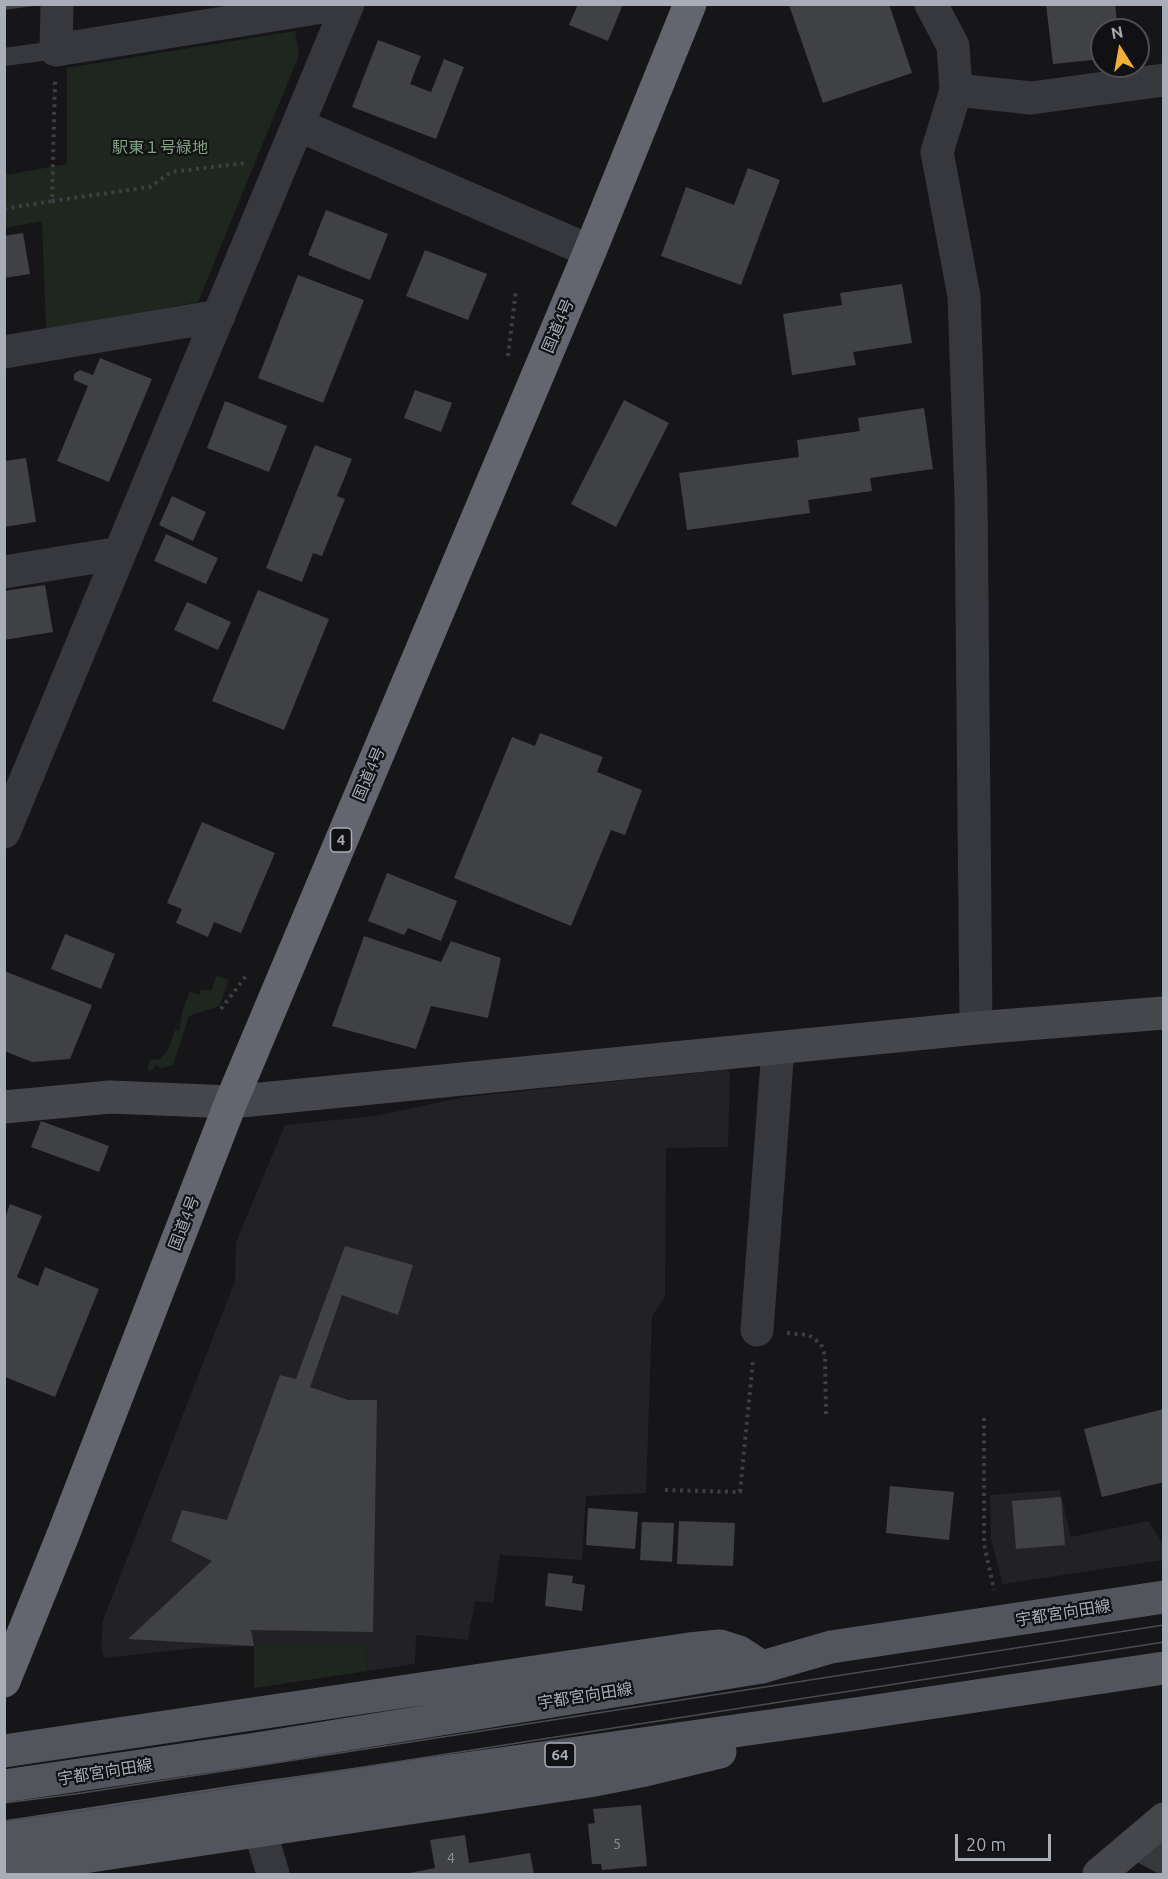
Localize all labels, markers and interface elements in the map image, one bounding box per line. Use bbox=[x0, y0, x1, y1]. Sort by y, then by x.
north arrow bbox=[1090, 18, 1150, 78]
text: N bbox=[1109, 22, 1125, 42]
park label: 駅東１号緑地 bbox=[112, 138, 208, 158]
street label: 国道4号 bbox=[538, 296, 578, 356]
street label: 国道4号 bbox=[349, 744, 389, 804]
road number: 4 bbox=[330, 828, 352, 852]
street label: 国道4号 bbox=[165, 1193, 203, 1253]
street label: 宇都宮向田線 bbox=[1014, 1596, 1112, 1630]
street label: 宇都宮向田線 bbox=[536, 1679, 634, 1713]
road number: 64 bbox=[545, 1743, 575, 1767]
street label: 宇都宮向田線 bbox=[56, 1755, 154, 1789]
scale bar bbox=[958, 1822, 1054, 1860]
text: 20 m bbox=[966, 1834, 1006, 1854]
house number: 5 bbox=[613, 1836, 621, 1852]
house number: 4 bbox=[447, 1850, 455, 1866]

